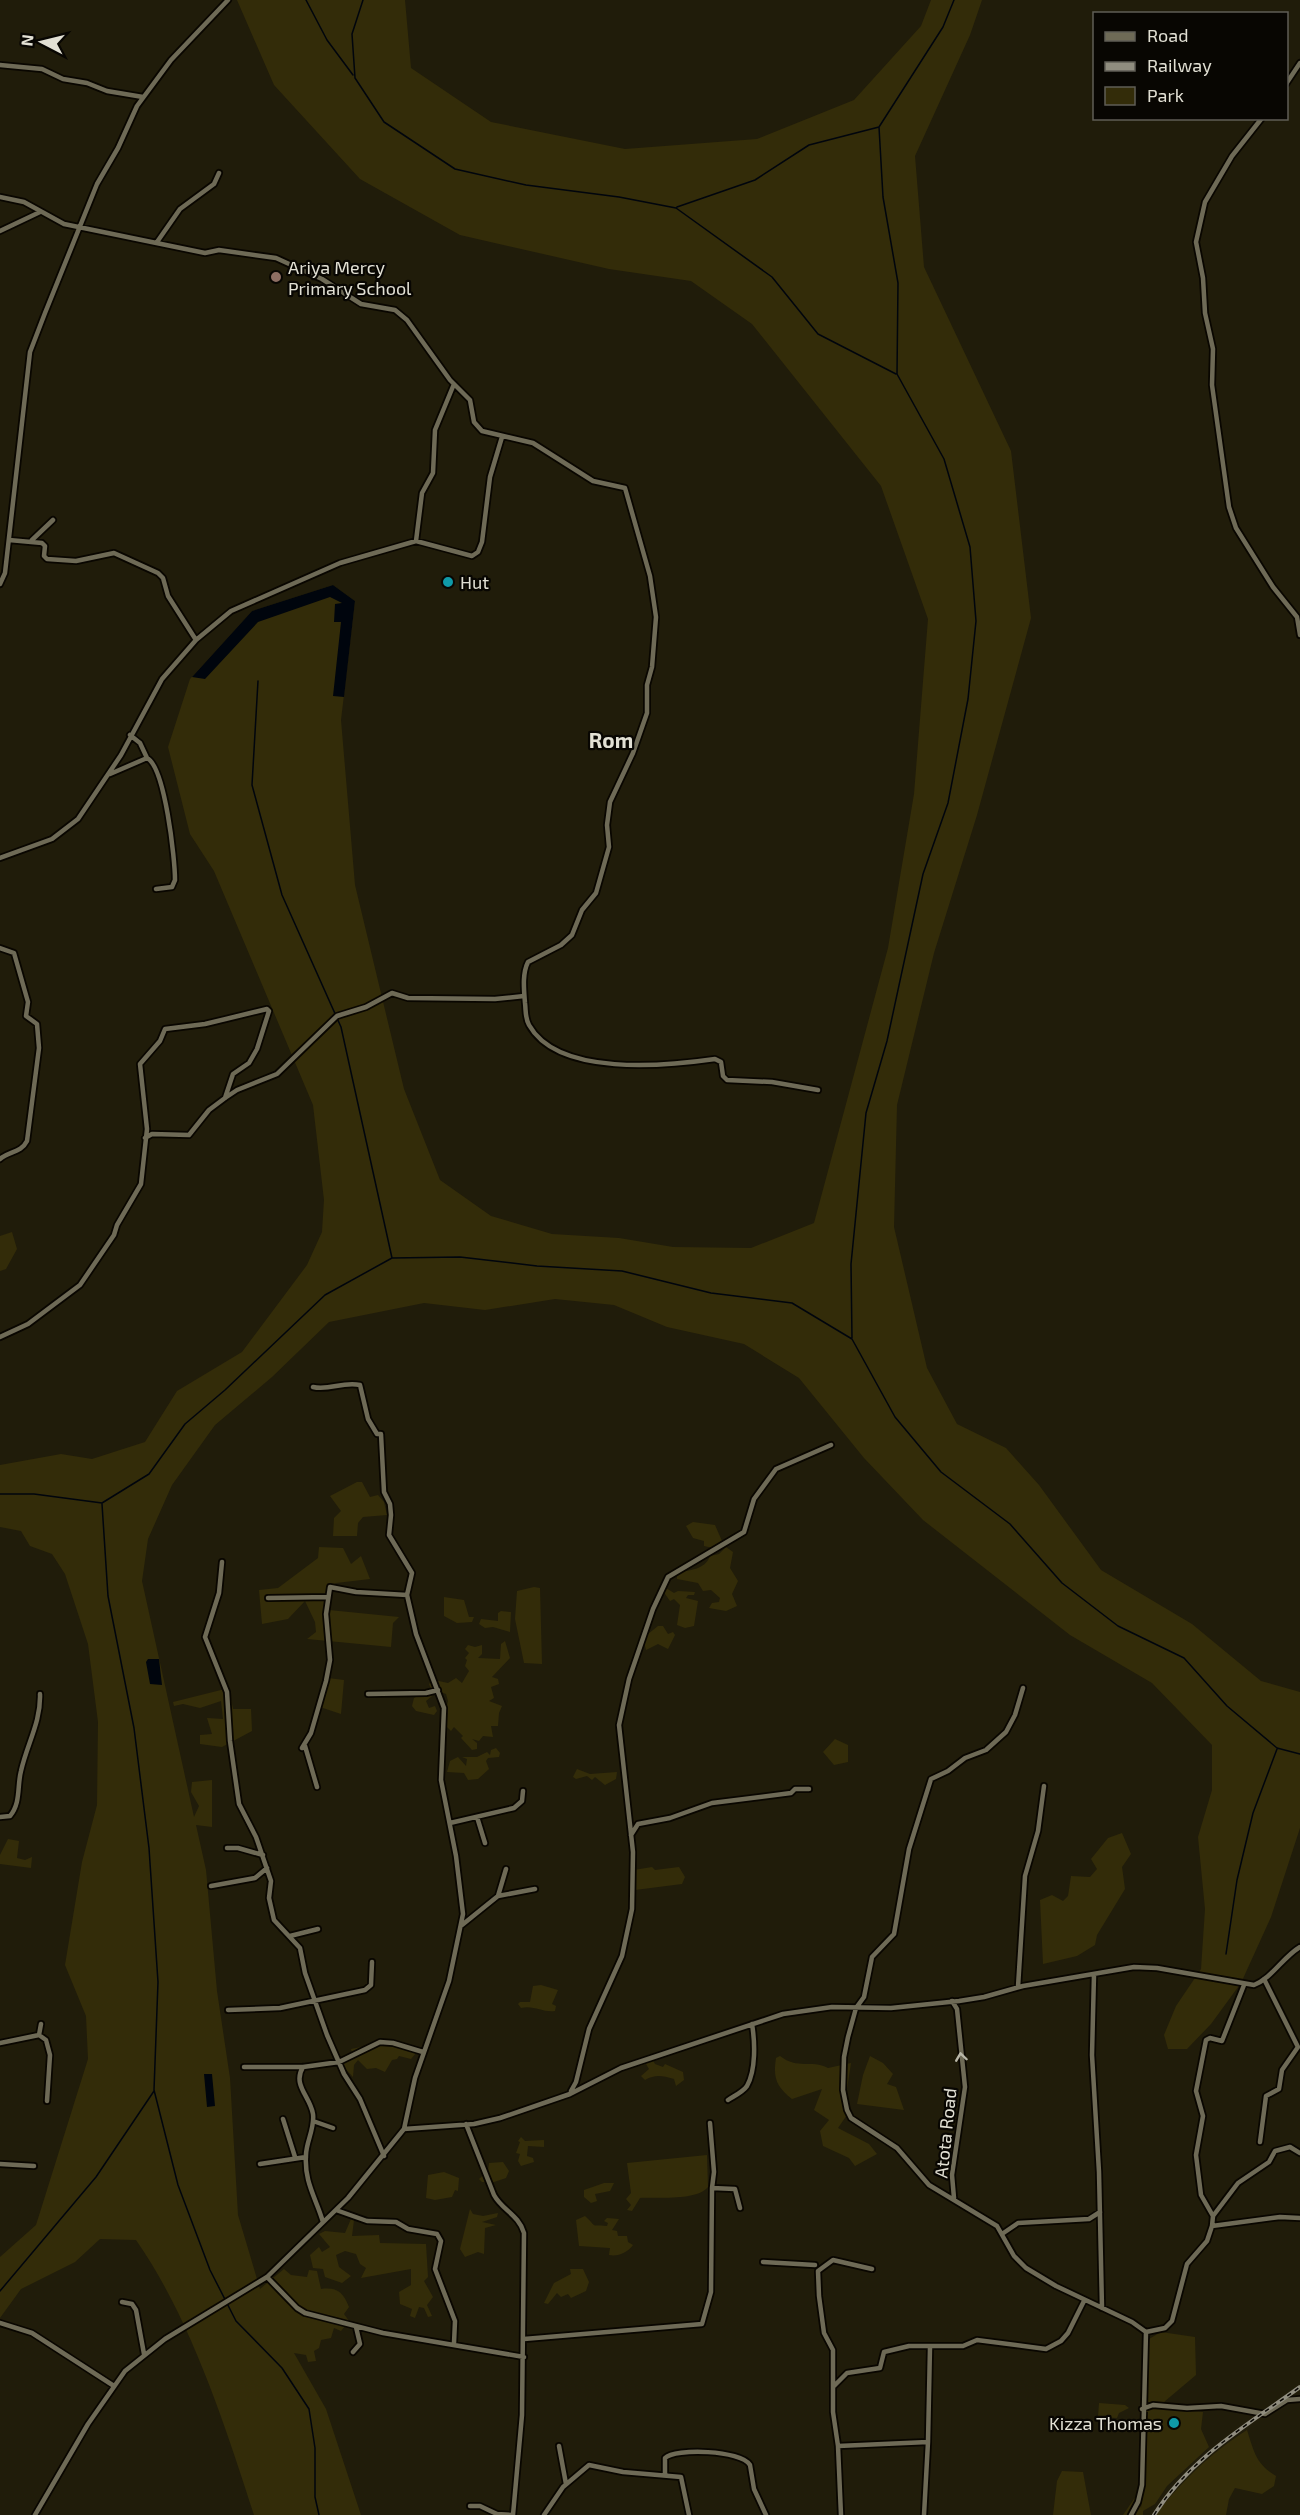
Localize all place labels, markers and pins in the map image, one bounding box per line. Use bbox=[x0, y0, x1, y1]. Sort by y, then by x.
place label: Ariya Mercy Primary School bbox=[288, 256, 412, 299]
marker: Ariya Mercy Primary School bbox=[269, 270, 283, 284]
place label: Hut bbox=[460, 571, 489, 593]
marker: Hut bbox=[441, 575, 455, 589]
place label: Kizza Thomas bbox=[1049, 2412, 1162, 2434]
marker: Kizza Thomas bbox=[1167, 2416, 1181, 2430]

